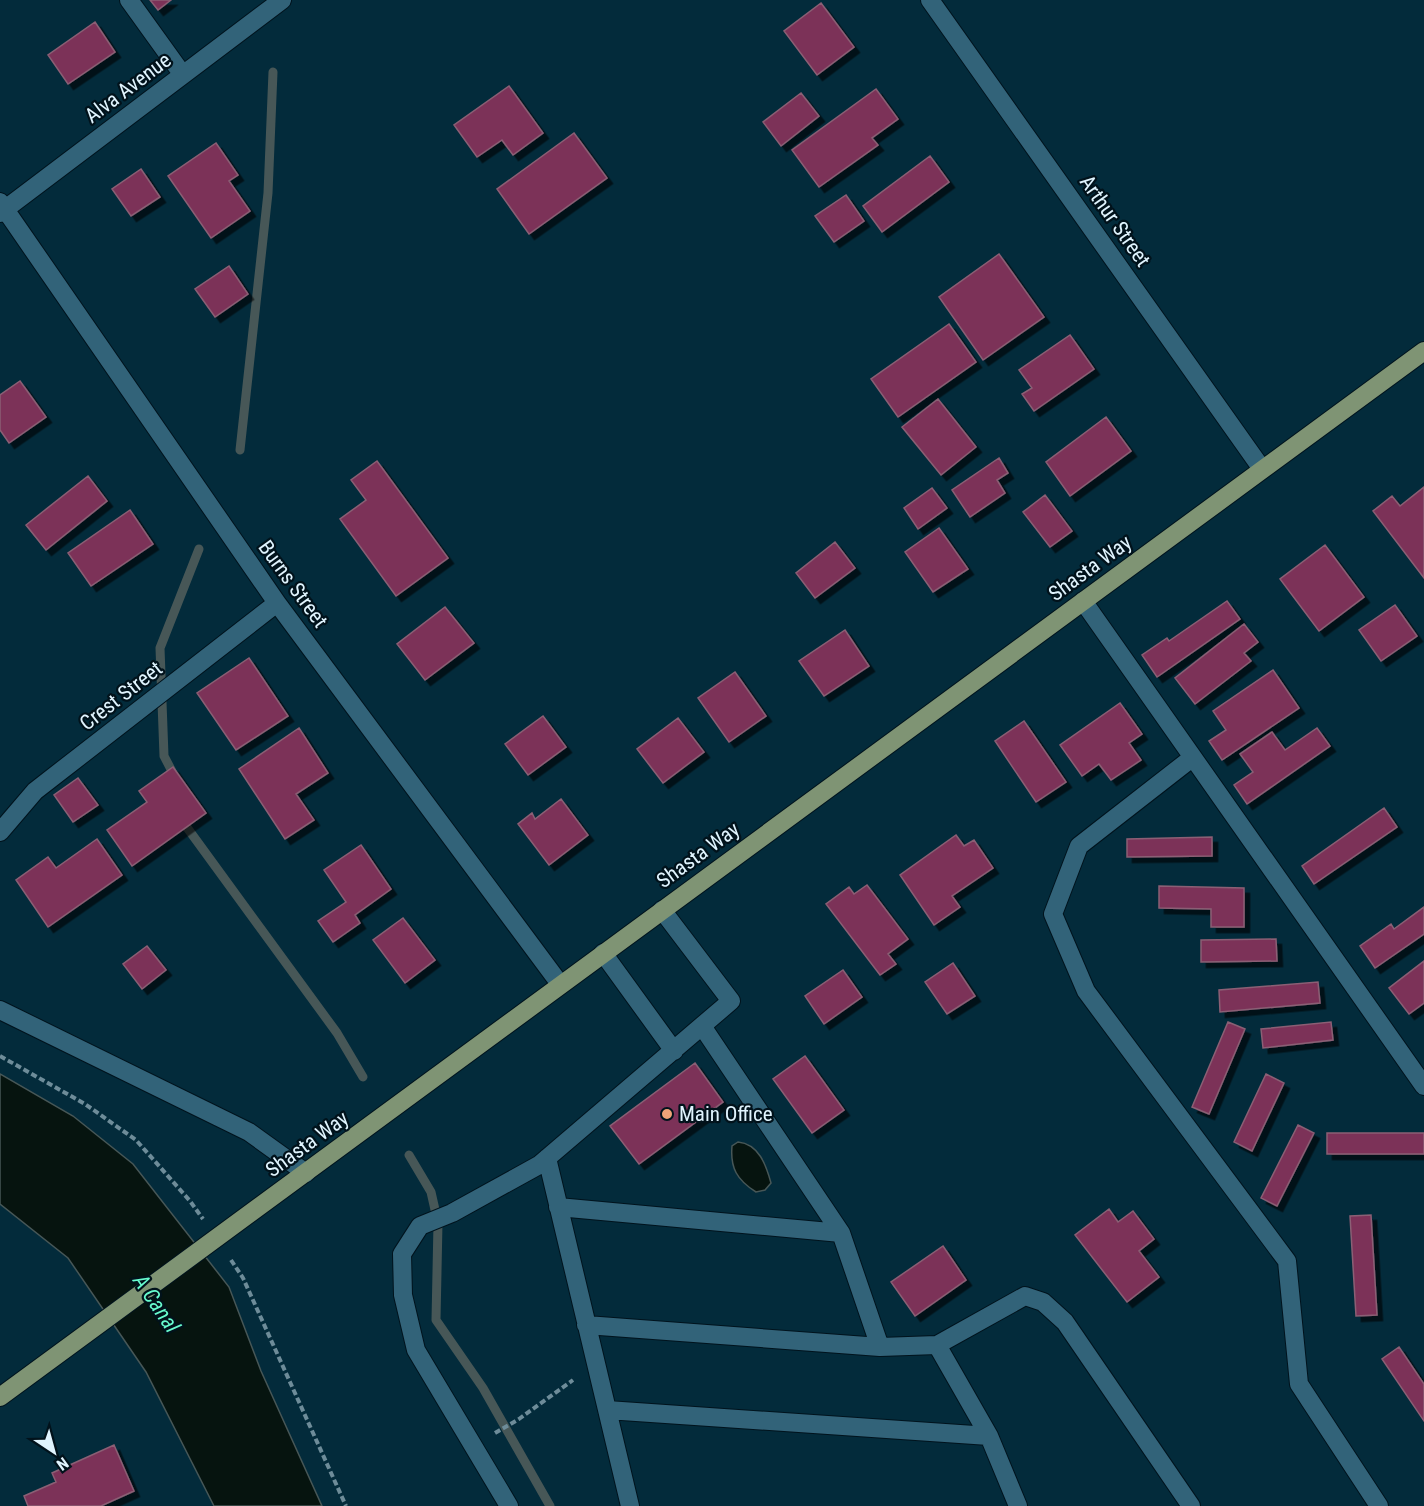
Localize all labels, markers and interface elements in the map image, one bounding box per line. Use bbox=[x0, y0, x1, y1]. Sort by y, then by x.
street label: Alva Avenue bbox=[80, 48, 176, 128]
street label: Arthur Street bbox=[1075, 171, 1155, 271]
street label: Shasta Way bbox=[1044, 530, 1136, 606]
street label: Burns Street bbox=[253, 536, 333, 632]
street label: Crest Street bbox=[75, 656, 167, 736]
street label: Shasta Way bbox=[652, 817, 744, 893]
place label: Main Office bbox=[679, 1102, 773, 1126]
street label: Shasta Way bbox=[261, 1106, 353, 1182]
marker: Main Office bbox=[660, 1107, 674, 1121]
water label: A Canal bbox=[127, 1268, 186, 1338]
north arrow bbox=[24, 1422, 84, 1482]
text: N bbox=[53, 1453, 72, 1474]

